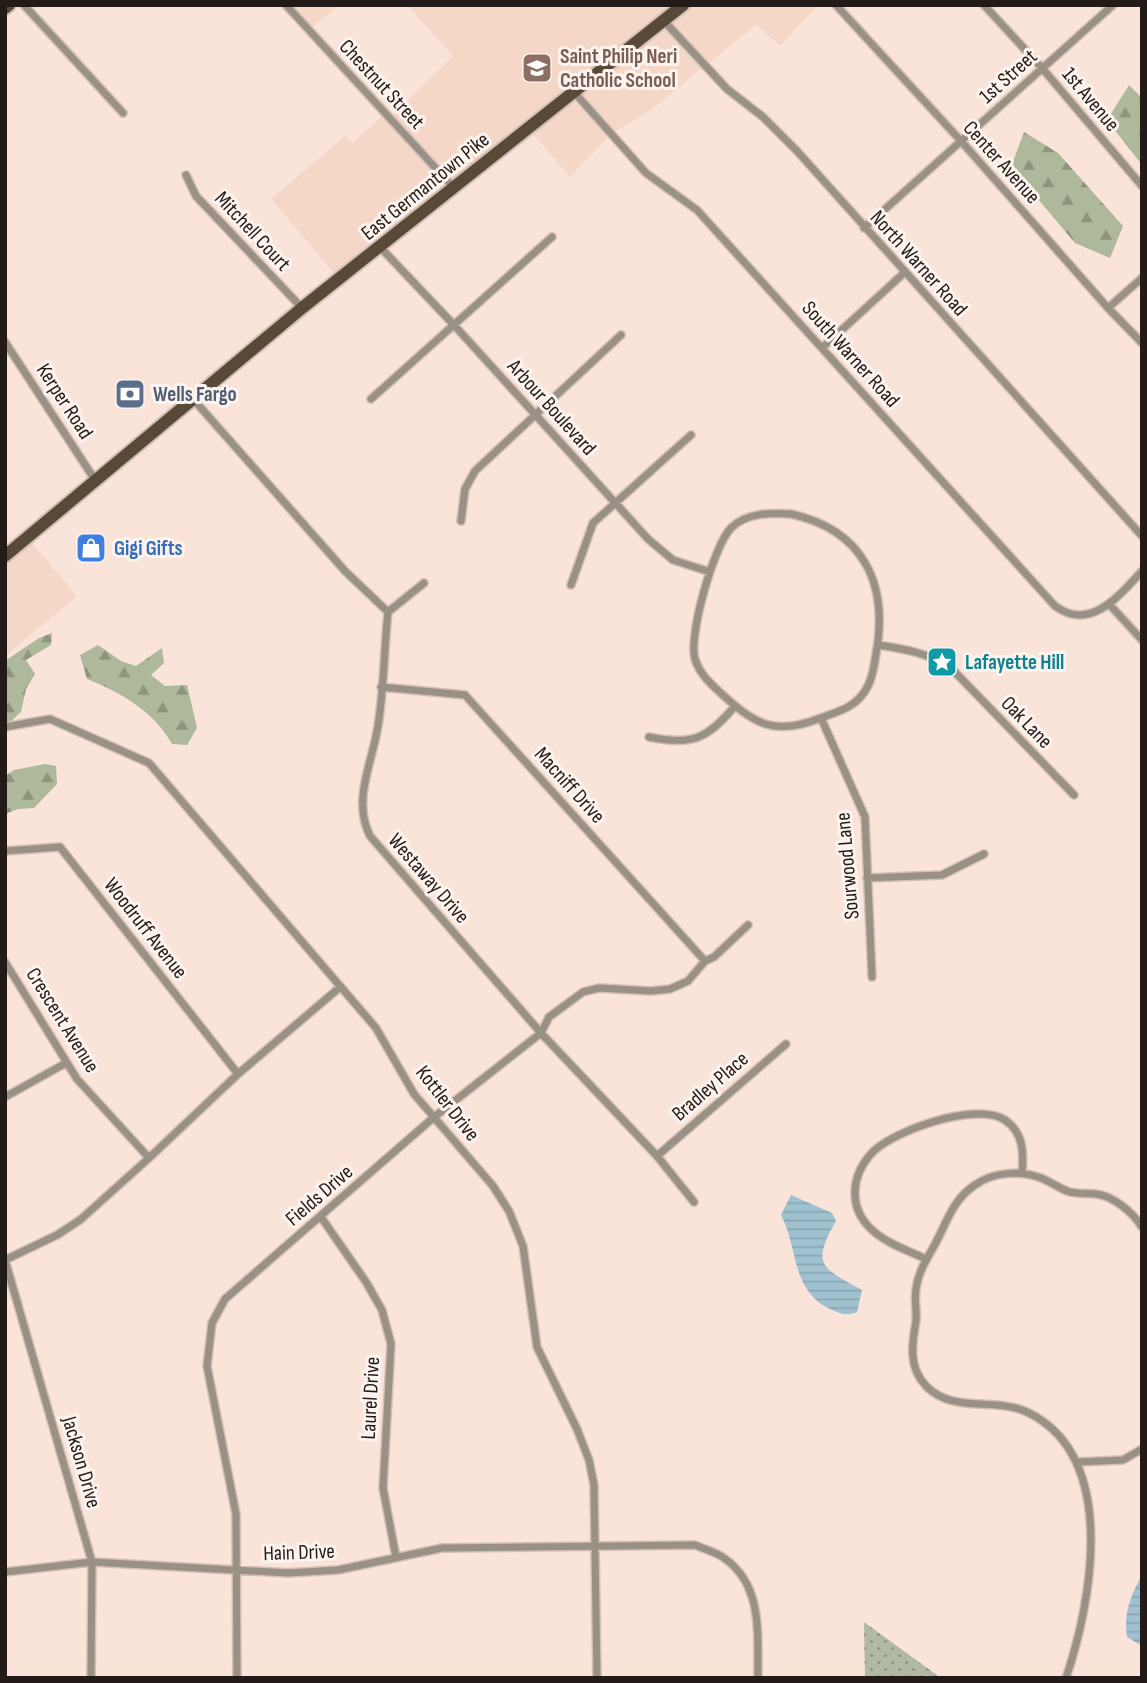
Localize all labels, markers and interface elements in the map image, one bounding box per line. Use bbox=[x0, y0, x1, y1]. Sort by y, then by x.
street label: Chestnut Street bbox=[334, 34, 429, 134]
place label: Saint Philip Neri Catholic School bbox=[560, 44, 677, 93]
street label: 1st Street bbox=[974, 44, 1042, 109]
school or university icon: Saint Philip Neri Catholic School bbox=[520, 51, 554, 85]
street label: 1st Avenue bbox=[1057, 62, 1125, 136]
street label: Center Avenue bbox=[958, 116, 1045, 209]
street label: East Germantown Pike bbox=[356, 127, 494, 246]
street label: Mitchell Court bbox=[209, 186, 296, 276]
street label: North Warner Road bbox=[865, 205, 973, 321]
street label: South Warner Road bbox=[796, 296, 905, 413]
street label: Arbour Boulevard bbox=[501, 353, 601, 460]
street label: Kerper Road bbox=[31, 359, 98, 444]
bank icon: Wells Fargo bbox=[113, 377, 147, 411]
place label: Wells Fargo bbox=[153, 382, 237, 407]
shop icon: Gigi Gifts bbox=[74, 531, 108, 565]
place label: Gigi Gifts bbox=[114, 536, 183, 561]
place icon: Lafayette Hill bbox=[925, 645, 959, 679]
place label: Lafayette Hill bbox=[965, 650, 1064, 675]
street label: Oak Lane bbox=[996, 691, 1057, 754]
street label: Macniff Drive bbox=[529, 742, 610, 829]
street label: Sourwood Lane bbox=[830, 811, 865, 921]
street label: Westaway Drive bbox=[383, 828, 475, 928]
street label: Woodruff Avenue bbox=[98, 873, 193, 984]
street label: Crescent Avenue bbox=[21, 963, 105, 1077]
street label: Bradley Place bbox=[667, 1046, 754, 1126]
street label: Kottler Drive bbox=[410, 1061, 485, 1146]
street label: Fields Drive bbox=[281, 1159, 358, 1231]
street label: Laurel Drive bbox=[356, 1356, 385, 1440]
street label: Jackson Drive bbox=[56, 1413, 106, 1511]
street label: Hain Drive bbox=[263, 1539, 335, 1566]

